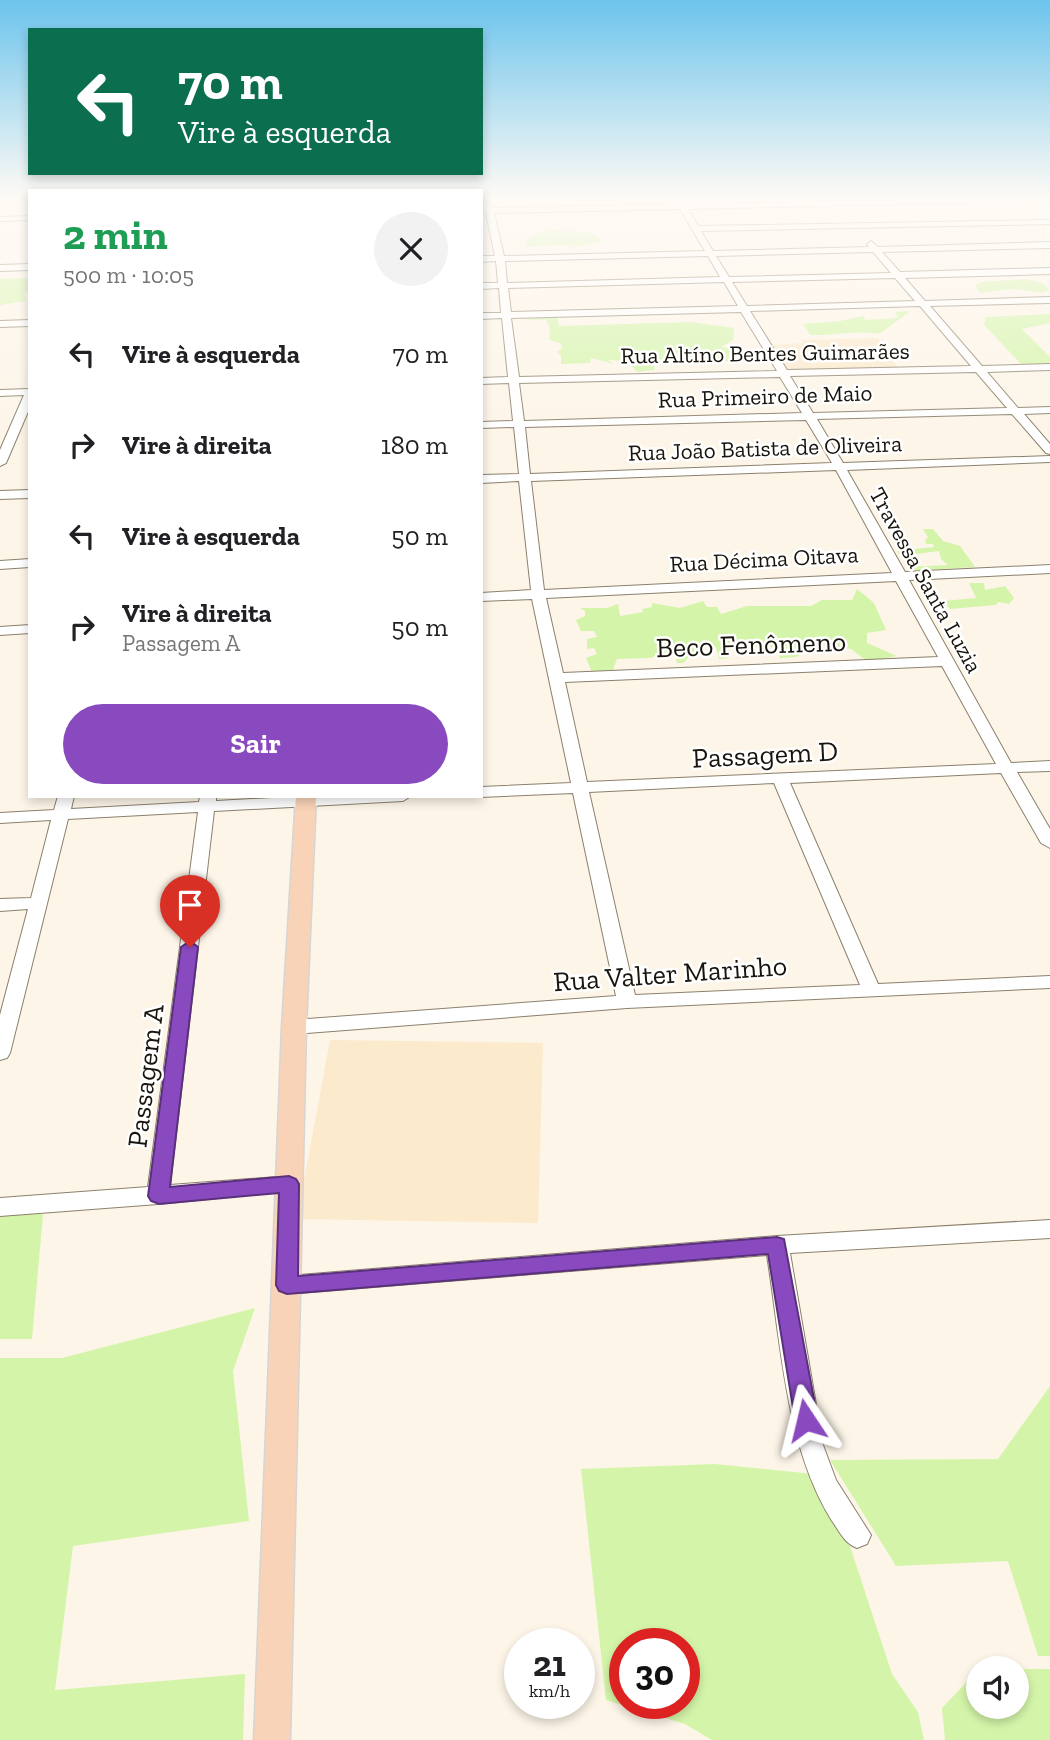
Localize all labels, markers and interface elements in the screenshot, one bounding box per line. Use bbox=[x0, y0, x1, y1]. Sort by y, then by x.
text: 70 m bbox=[178, 53, 283, 112]
icon: left bbox=[63, 56, 154, 147]
text: Vire à esquerda bbox=[178, 113, 391, 151]
text: 2 min bbox=[63, 209, 168, 260]
button: close bbox=[374, 212, 448, 286]
text: 500 m · 10:05 bbox=[63, 261, 194, 289]
icon: left bbox=[63, 335, 101, 373]
street label: Rua Altíno Bentes Guimarães bbox=[620, 336, 910, 370]
text: Vire à esquerda bbox=[122, 338, 300, 370]
text: 70 m bbox=[392, 338, 448, 370]
street label: Rua Primeiro de Maio bbox=[657, 378, 873, 414]
icon: right bbox=[63, 426, 101, 464]
text: Vire à direita bbox=[122, 429, 272, 461]
text: 180 m bbox=[381, 429, 448, 461]
street label: Rua João Batista de Oliveira bbox=[627, 429, 903, 467]
street label: Travessa Santa Luzia bbox=[863, 482, 989, 678]
icon: left bbox=[63, 517, 101, 555]
text: Vire à esquerda bbox=[122, 520, 300, 552]
text: 50 m bbox=[391, 520, 448, 552]
street label: Rua Décima Oitava bbox=[669, 540, 859, 578]
text: Vire à direita bbox=[122, 597, 272, 629]
icon: right bbox=[63, 608, 101, 646]
text: 50 m bbox=[391, 611, 448, 643]
street label: Beco Fenômeno bbox=[655, 625, 847, 664]
text: Passagem A bbox=[122, 629, 240, 657]
button: Sair bbox=[63, 704, 448, 784]
street label: Passagem D bbox=[691, 734, 839, 775]
pin bbox=[160, 875, 220, 947]
icon: arrive bbox=[171, 886, 209, 924]
street label: Rua Valter Marinho bbox=[552, 949, 788, 998]
street label: Passagem A bbox=[120, 1002, 171, 1149]
position arrow bbox=[769, 1383, 843, 1457]
speed limit sign: 30 bbox=[609, 1628, 700, 1719]
text: 21 bbox=[533, 1643, 566, 1685]
map controls bbox=[966, 1656, 1029, 1719]
button: sound bbox=[966, 1656, 1029, 1719]
text: km/h bbox=[529, 1680, 570, 1702]

